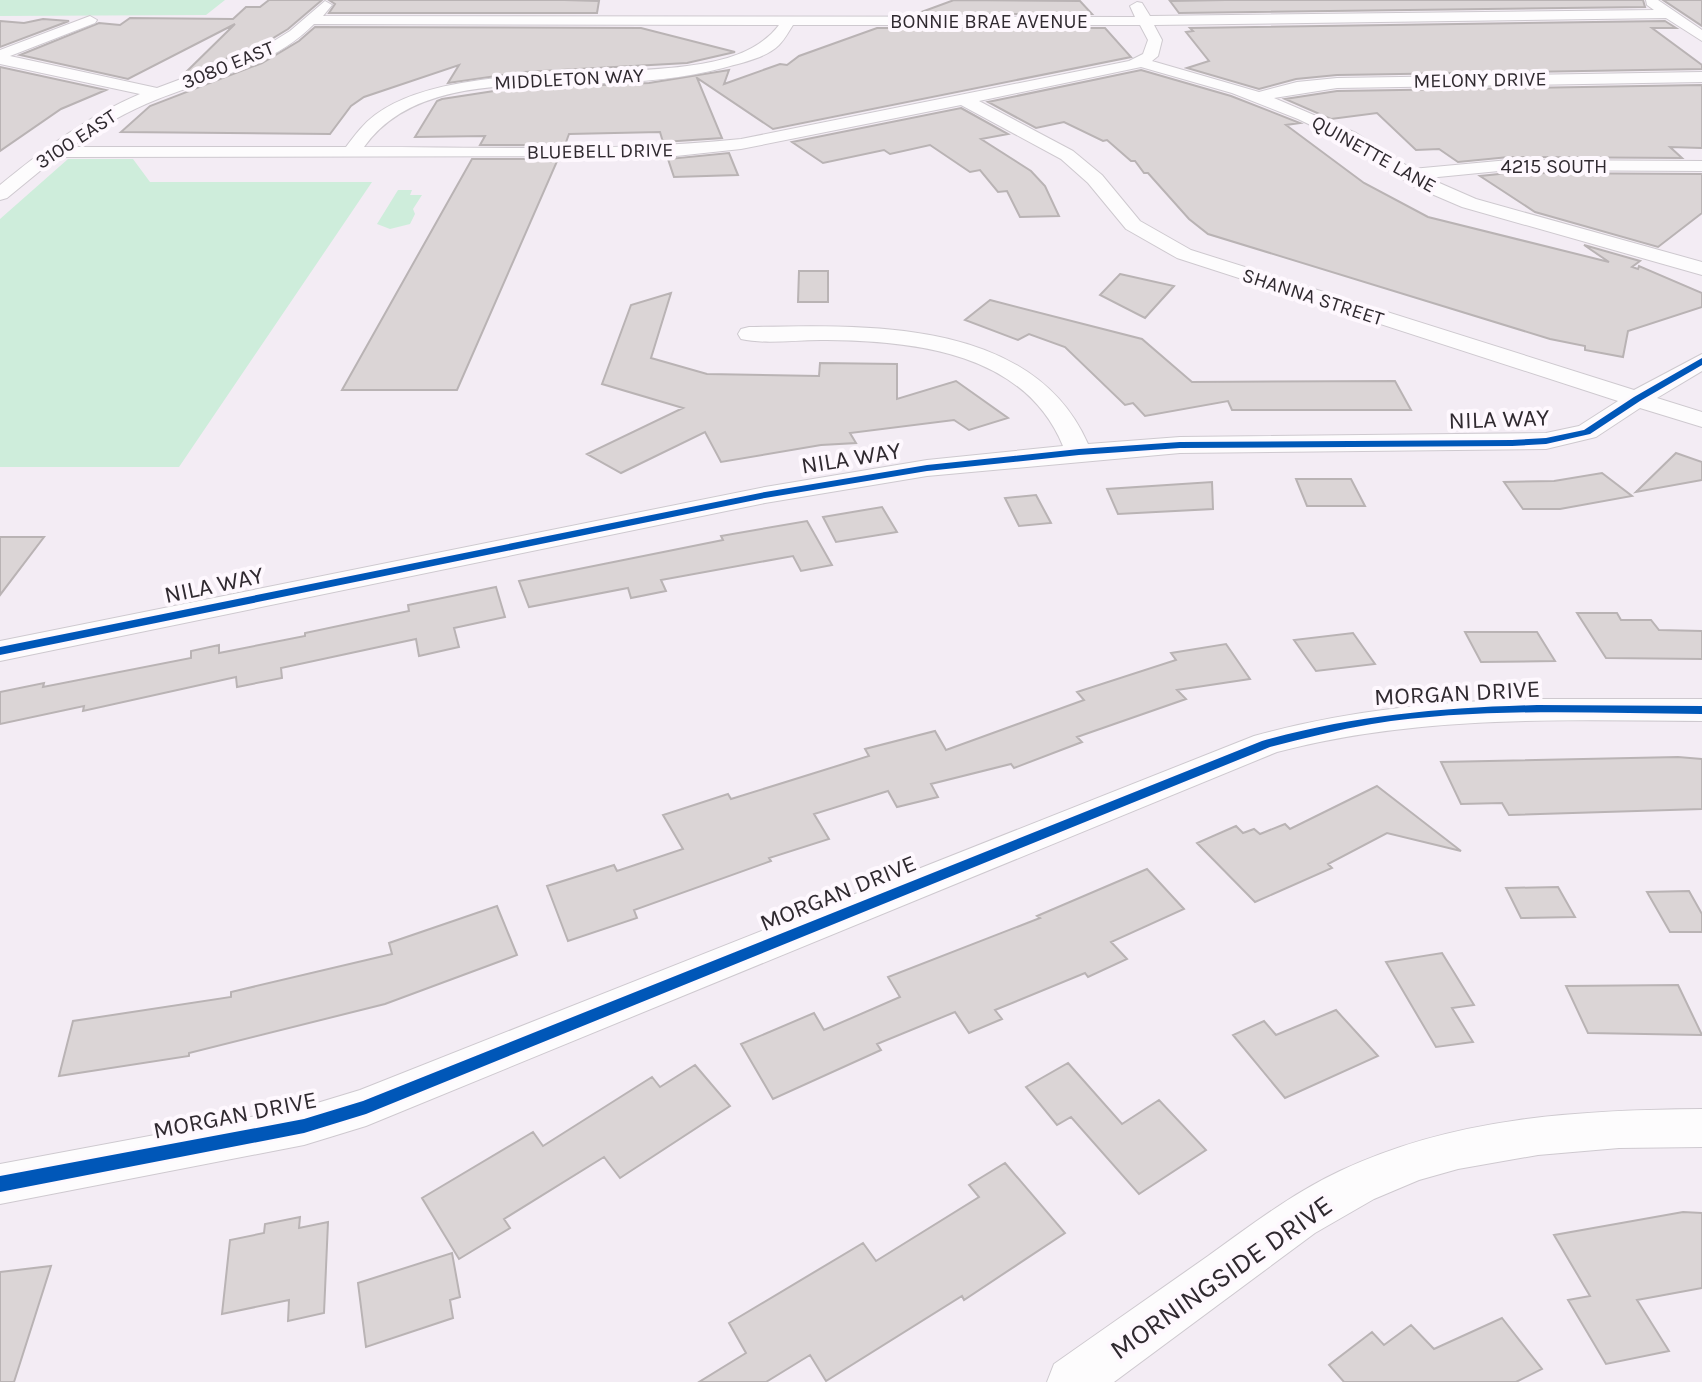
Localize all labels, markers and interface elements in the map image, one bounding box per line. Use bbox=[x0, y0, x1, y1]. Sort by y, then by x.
street label: BONNIE BRAE AVENUE bbox=[890, 10, 1088, 33]
street label: 3080 EAST bbox=[179, 36, 277, 94]
street label: MIDDLETON WAY bbox=[493, 64, 645, 94]
street label: MELONY DRIVE bbox=[1413, 67, 1547, 93]
street label: 3100 EAST bbox=[31, 104, 121, 174]
street label: QUINETTE LANE bbox=[1308, 110, 1440, 198]
street label: BLUEBELL DRIVE bbox=[526, 138, 674, 164]
street label: 4215 SOUTH bbox=[1501, 155, 1607, 178]
street label: SHANNA STREET bbox=[1239, 263, 1387, 331]
street label: NILA WAY bbox=[1448, 403, 1550, 435]
street label: NILA WAY bbox=[799, 436, 903, 480]
street label: NILA WAY bbox=[162, 561, 266, 609]
street label: MORGAN DRIVE bbox=[1373, 675, 1541, 711]
street label: MORGAN DRIVE bbox=[756, 849, 920, 937]
street label: MORGAN DRIVE bbox=[151, 1085, 319, 1145]
street label: MORNINGSIDE DRIVE bbox=[1104, 1188, 1338, 1366]

